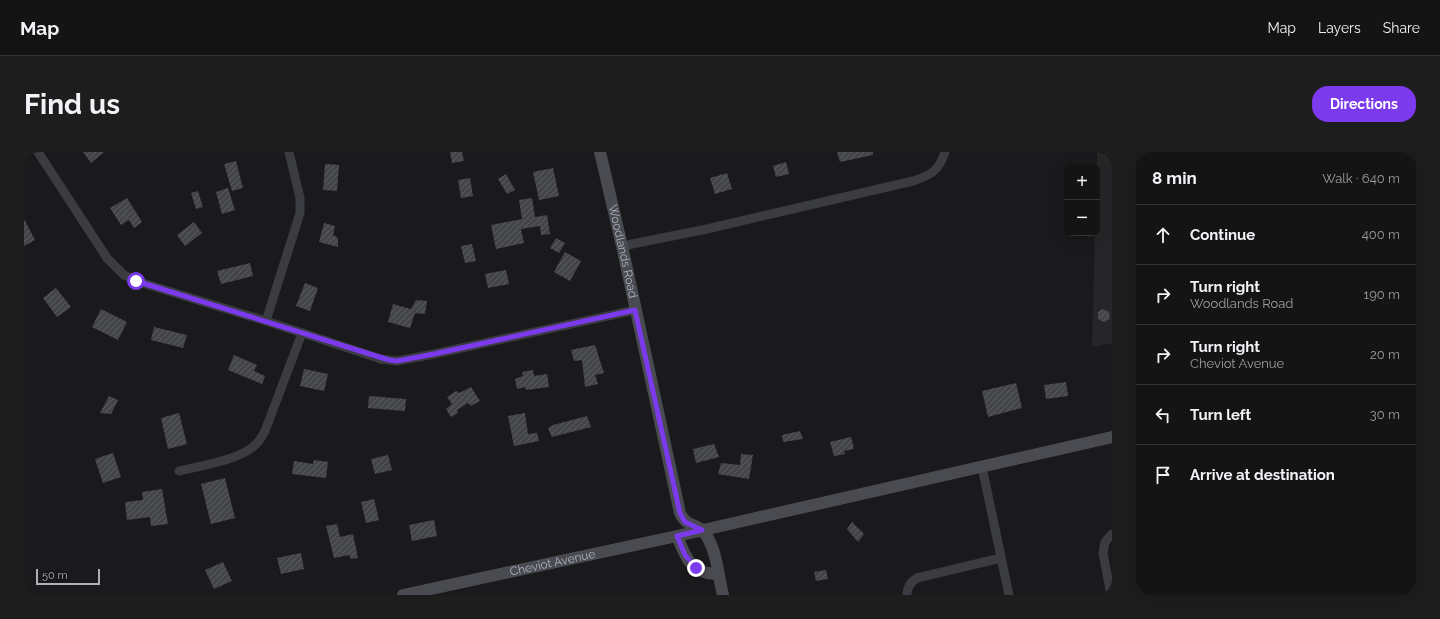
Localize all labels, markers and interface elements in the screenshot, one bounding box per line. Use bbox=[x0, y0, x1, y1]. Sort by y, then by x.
text: Map bbox=[20, 17, 59, 39]
text: Map bbox=[1268, 20, 1296, 36]
text: Layers bbox=[1318, 20, 1361, 36]
text: Share bbox=[1383, 20, 1420, 36]
button: Directions bbox=[1312, 86, 1416, 122]
text: Find us bbox=[24, 88, 120, 121]
map controls bbox=[1064, 164, 1100, 236]
button: + bbox=[1064, 164, 1100, 200]
text: 8 min bbox=[1152, 168, 1197, 188]
text: Walk · 640 m bbox=[1322, 171, 1400, 186]
button: − bbox=[1064, 200, 1100, 236]
street label: Woodlands Road bbox=[606, 203, 640, 299]
icon: ahead bbox=[1152, 224, 1174, 246]
text: Continue bbox=[1190, 226, 1255, 244]
text: 400 m bbox=[1362, 227, 1400, 242]
route start bbox=[127, 272, 145, 290]
text: Turn right bbox=[1190, 278, 1260, 296]
icon: right bbox=[1152, 284, 1174, 306]
text: 190 m bbox=[1364, 287, 1400, 302]
text: Woodlands Road bbox=[1190, 296, 1293, 311]
text: Turn right bbox=[1190, 338, 1260, 356]
icon: right bbox=[1152, 344, 1174, 366]
text: 20 m bbox=[1370, 347, 1400, 362]
text: Cheviot Avenue bbox=[1190, 356, 1284, 371]
icon: left bbox=[1152, 404, 1174, 426]
text: Turn left bbox=[1190, 406, 1251, 424]
text: 30 m bbox=[1370, 407, 1400, 422]
icon: arrive bbox=[1152, 464, 1174, 486]
text: Arrive at destination bbox=[1190, 466, 1335, 484]
street label: Cheviot Avenue bbox=[509, 547, 597, 579]
route end bbox=[687, 559, 705, 577]
scale bar bbox=[36, 567, 100, 586]
text: 50 m bbox=[42, 569, 68, 582]

